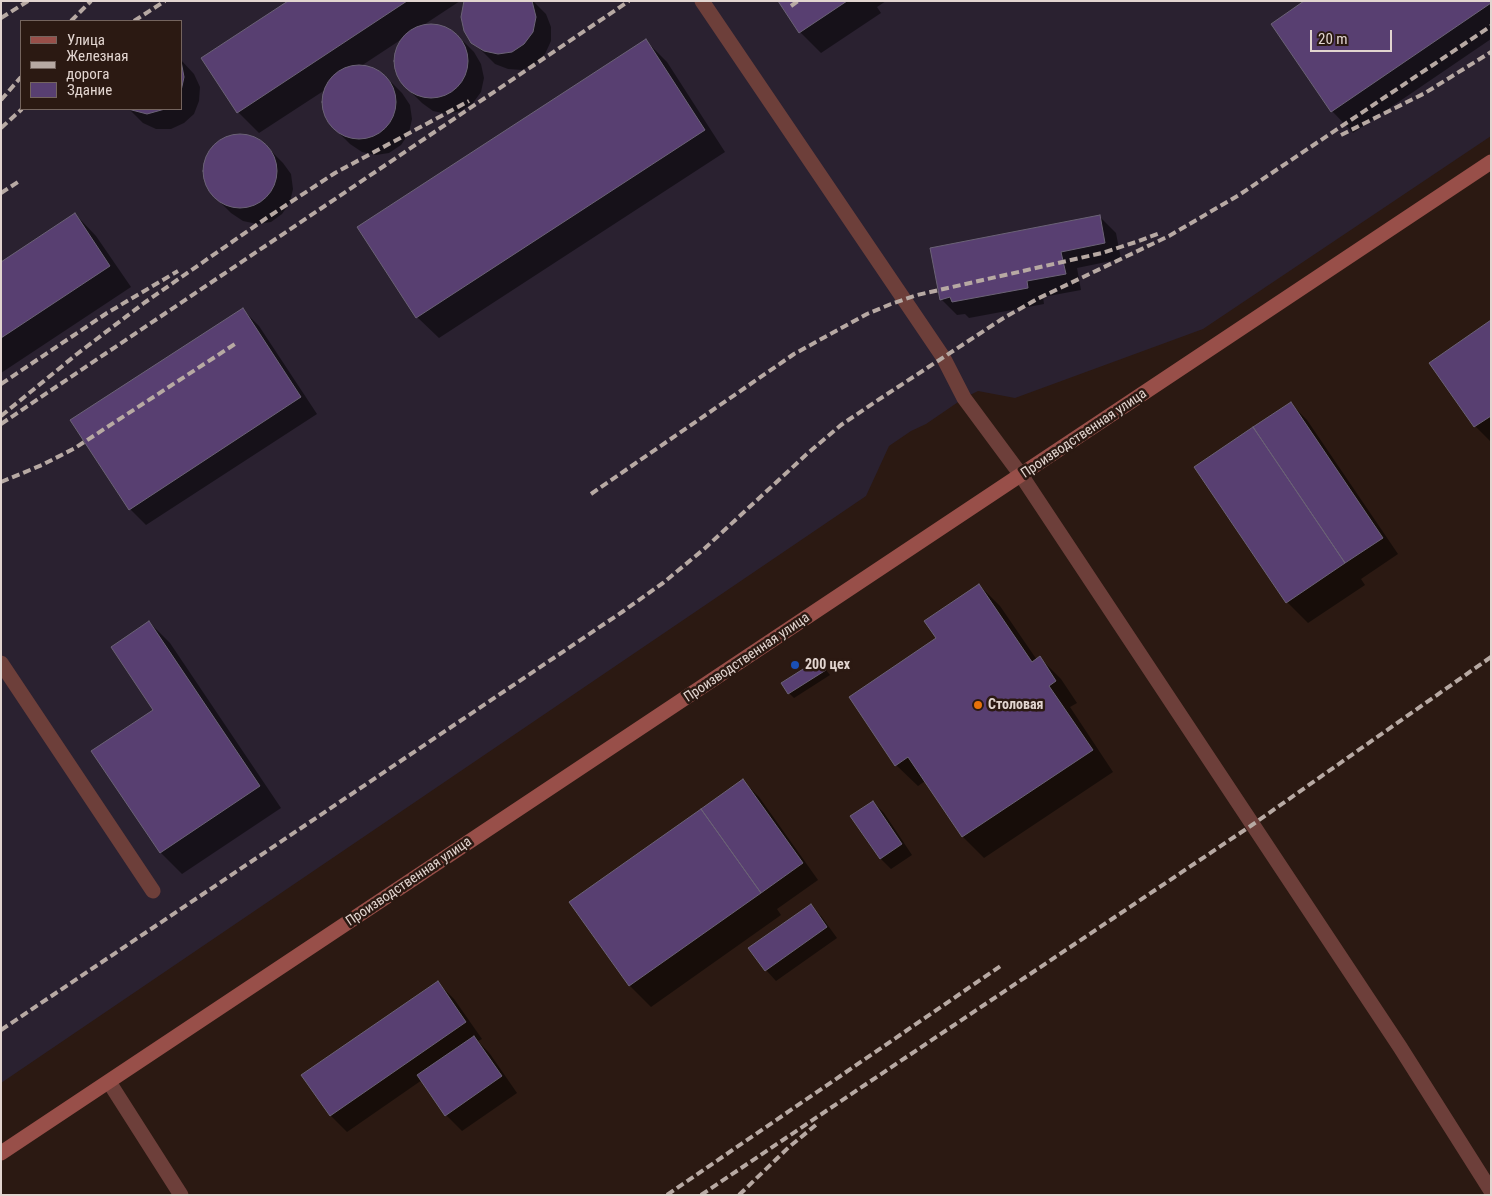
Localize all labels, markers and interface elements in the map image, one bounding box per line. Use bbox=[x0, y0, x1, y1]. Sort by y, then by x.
legend bbox=[20, 20, 182, 110]
scale bar bbox=[1312, 20, 1394, 52]
text: 20 m bbox=[1318, 30, 1348, 48]
text: Улица bbox=[67, 31, 105, 49]
text: Железная дорога bbox=[66, 47, 128, 83]
text: Здание bbox=[67, 81, 112, 99]
street label: Производственная улица bbox=[1018, 386, 1150, 482]
street label: Производственная улица bbox=[681, 610, 813, 706]
place label: 200 цех bbox=[805, 657, 850, 673]
marker: 200 цех bbox=[789, 659, 801, 671]
place label: Cтоловая bbox=[988, 697, 1043, 713]
marker: Cтоловая bbox=[972, 699, 984, 711]
street label: Производственная улица bbox=[343, 834, 475, 930]

